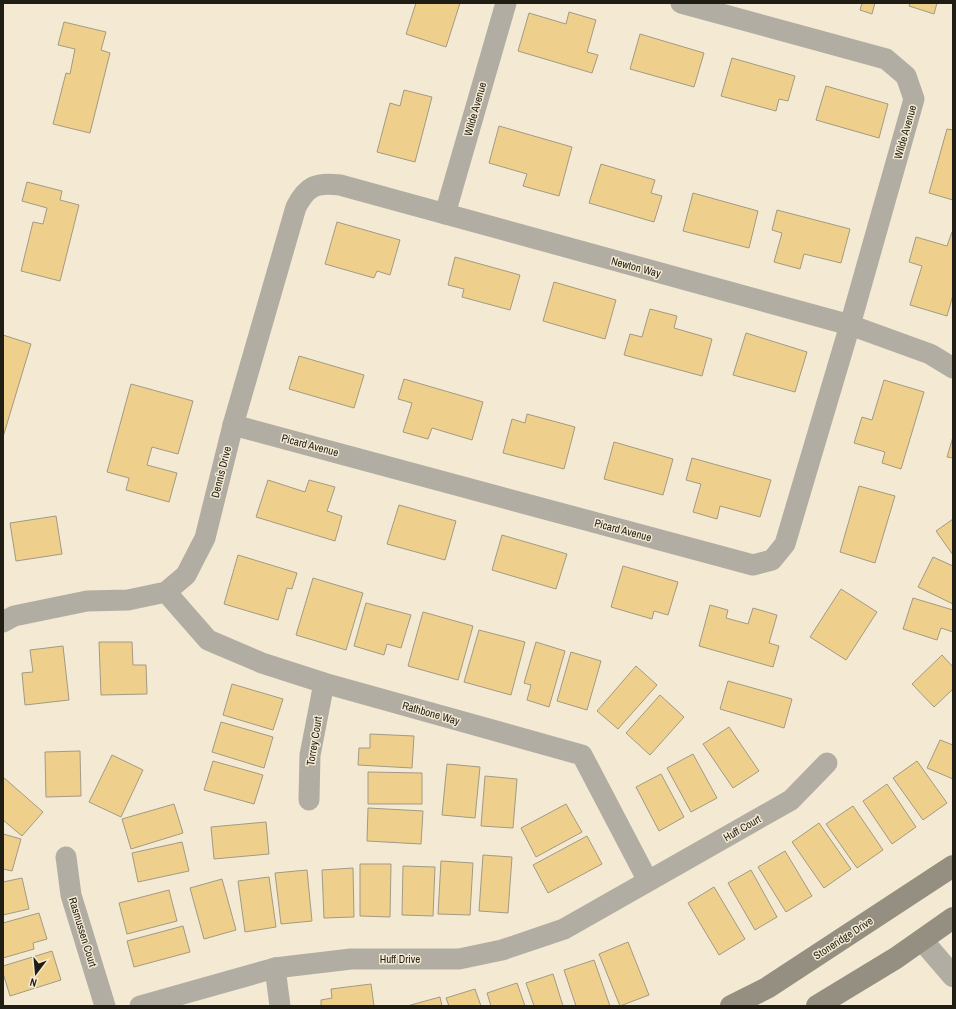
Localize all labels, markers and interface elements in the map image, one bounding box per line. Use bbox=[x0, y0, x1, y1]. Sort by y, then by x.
street label: Wilde Avenue bbox=[461, 80, 489, 138]
street label: Wilde Avenue bbox=[891, 103, 919, 161]
street label: Newton Way bbox=[610, 254, 663, 280]
street label: Picard Avenue bbox=[280, 431, 340, 459]
street label: Dennis Drive bbox=[208, 445, 234, 499]
street label: Picard Avenue bbox=[593, 516, 653, 544]
street label: Rathbone Way bbox=[401, 698, 462, 728]
street label: Torrey Court bbox=[303, 715, 325, 767]
street label: Huff Court bbox=[721, 811, 764, 844]
street label: Rasmussen Court bbox=[66, 895, 100, 969]
street label: Stoneridge Drive bbox=[811, 914, 875, 962]
street label: Huff Drive bbox=[380, 952, 420, 966]
north arrow bbox=[16, 953, 56, 993]
text: N bbox=[28, 975, 38, 990]

